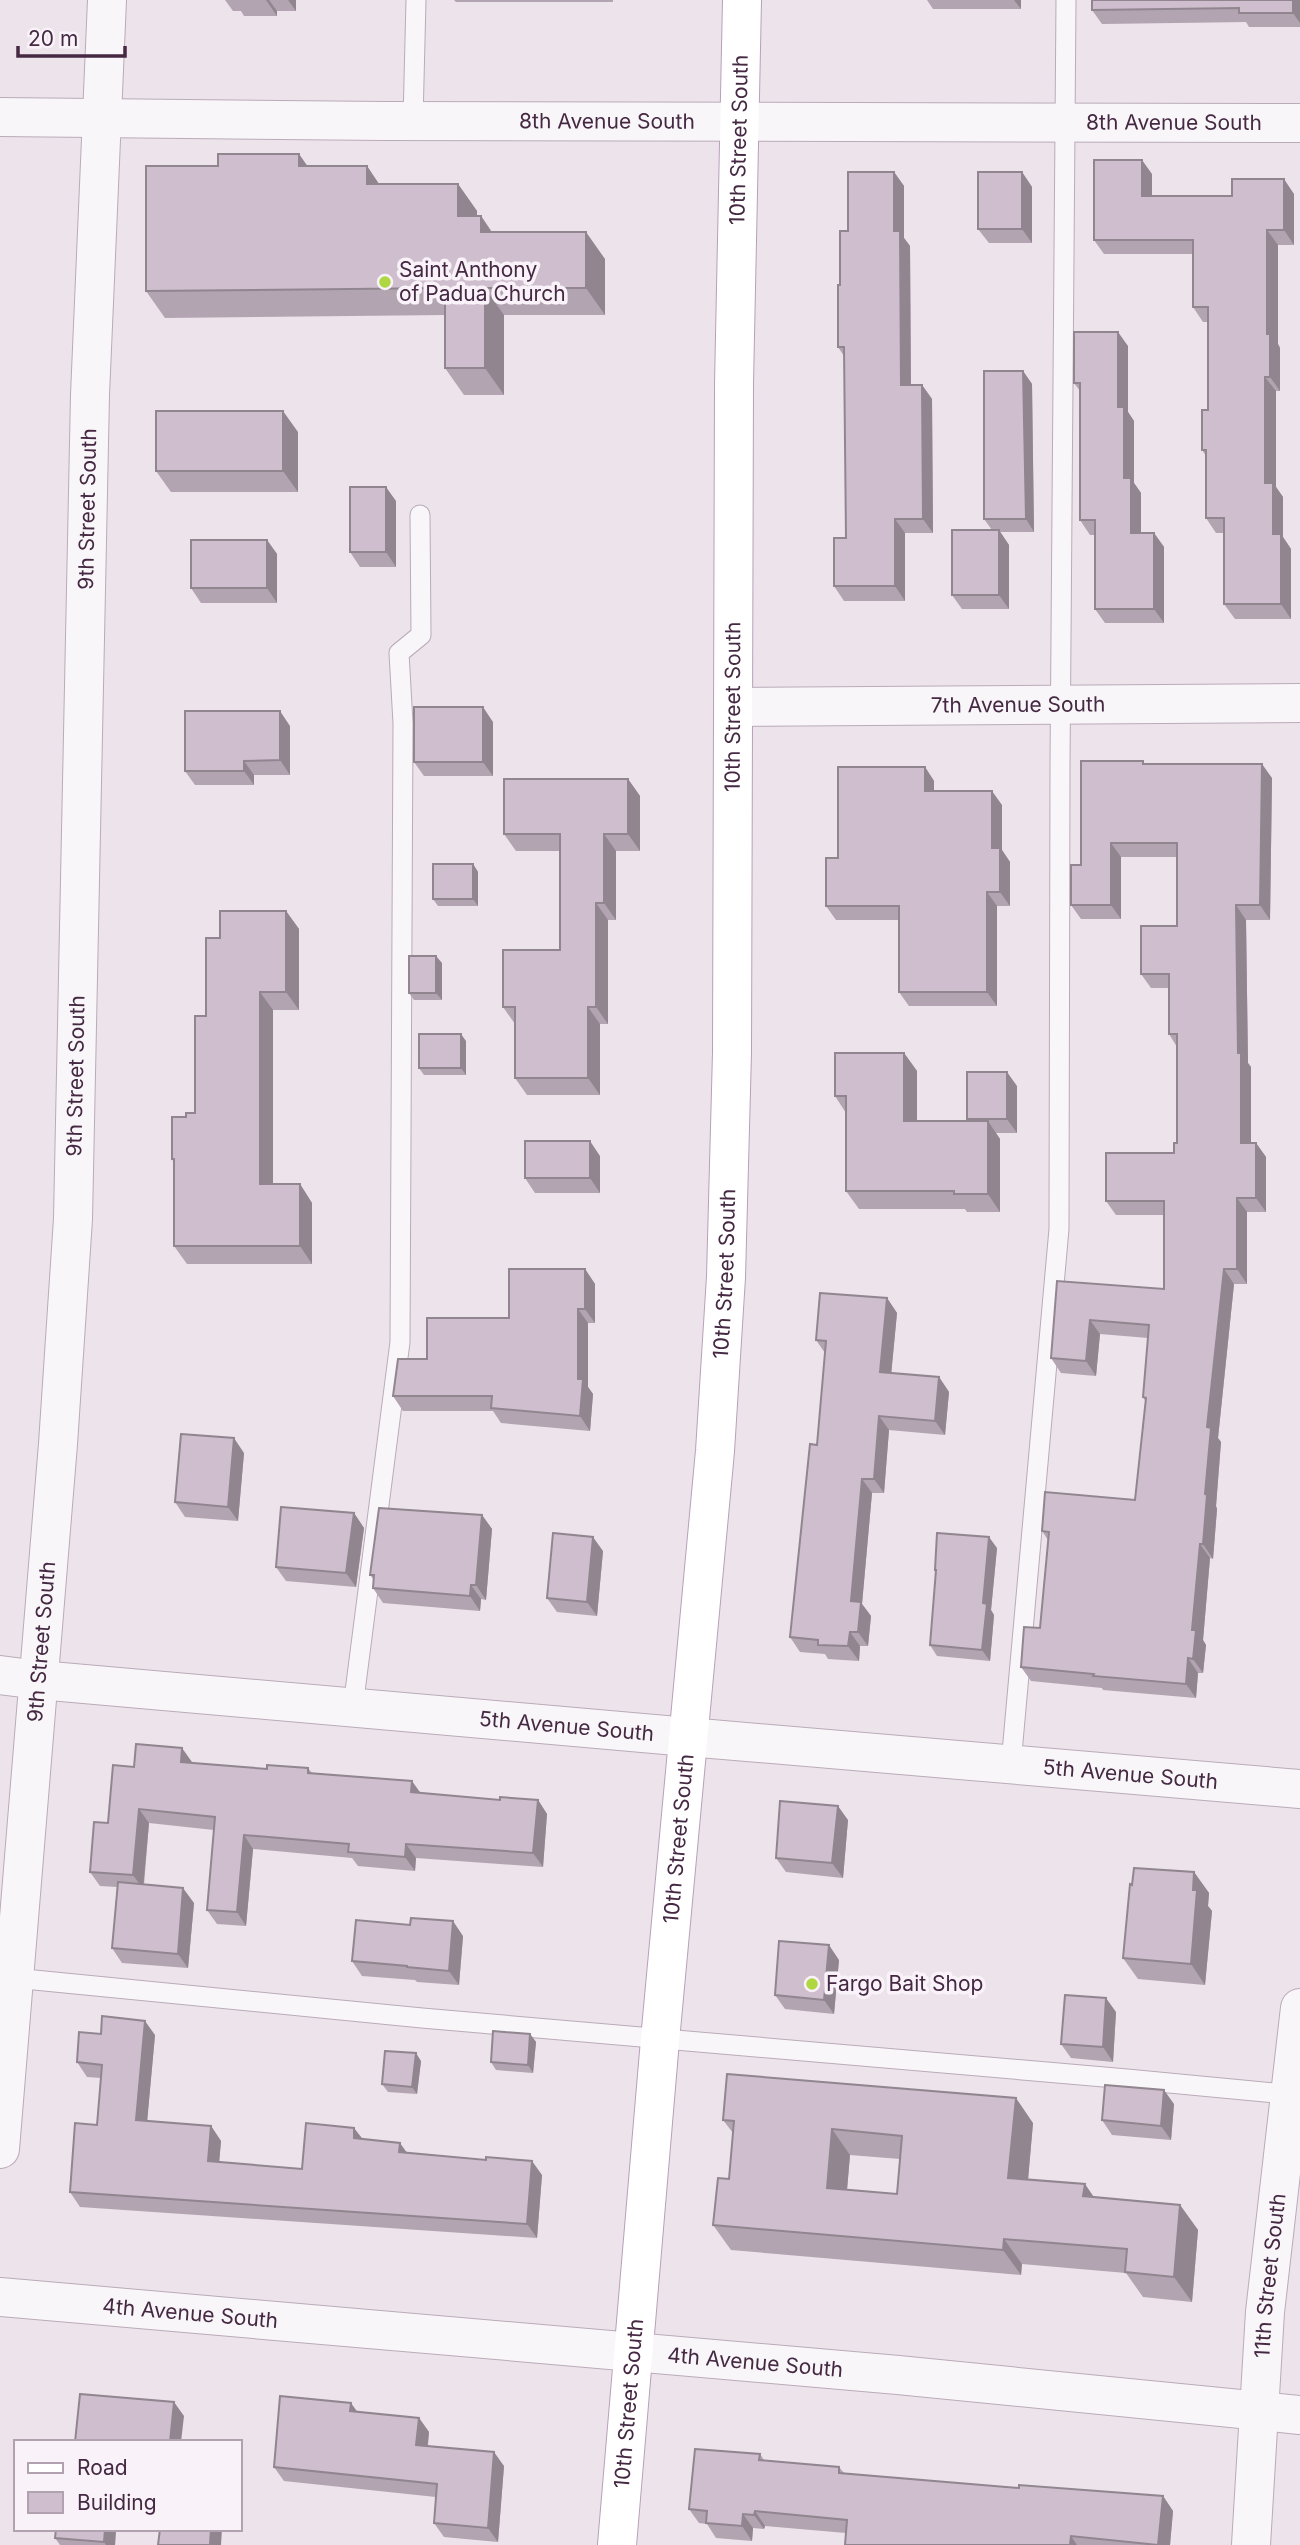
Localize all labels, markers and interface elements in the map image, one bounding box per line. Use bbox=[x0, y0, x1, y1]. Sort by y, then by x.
scale bar bbox=[18, 14, 124, 58]
text: 20 m bbox=[28, 26, 78, 51]
street label: 10th Street South bbox=[724, 54, 753, 225]
street label: 8th Avenue South bbox=[519, 108, 695, 134]
street label: 8th Avenue South bbox=[1086, 110, 1262, 135]
place label: Saint Anthony of Padua Church bbox=[399, 257, 566, 306]
marker: Saint Anthony of Padua Church bbox=[377, 274, 393, 290]
street label: 9th Street South bbox=[73, 428, 101, 590]
street label: 10th Street South bbox=[720, 622, 745, 792]
street label: 7th Avenue South bbox=[931, 691, 1105, 718]
street label: 9th Street South bbox=[61, 995, 90, 1157]
street label: 10th Street South bbox=[708, 1188, 740, 1359]
street label: 9th Street South bbox=[22, 1560, 60, 1723]
street label: 5th Avenue South bbox=[478, 1706, 655, 1746]
street label: 10th Street South bbox=[658, 1753, 699, 1925]
street label: 5th Avenue South bbox=[1042, 1754, 1219, 1794]
place label: Fargo Bait Shop bbox=[826, 1971, 983, 1996]
marker: Fargo Bait Shop bbox=[804, 1976, 820, 1992]
street label: 11th Street South bbox=[1249, 2192, 1291, 2359]
street label: 4th Avenue South bbox=[101, 2293, 279, 2333]
street label: 10th Street South bbox=[609, 2318, 648, 2489]
street label: 4th Avenue South bbox=[666, 2342, 844, 2382]
legend bbox=[14, 2440, 242, 2531]
text: Road bbox=[77, 2455, 128, 2480]
text: Building bbox=[77, 2490, 157, 2515]

